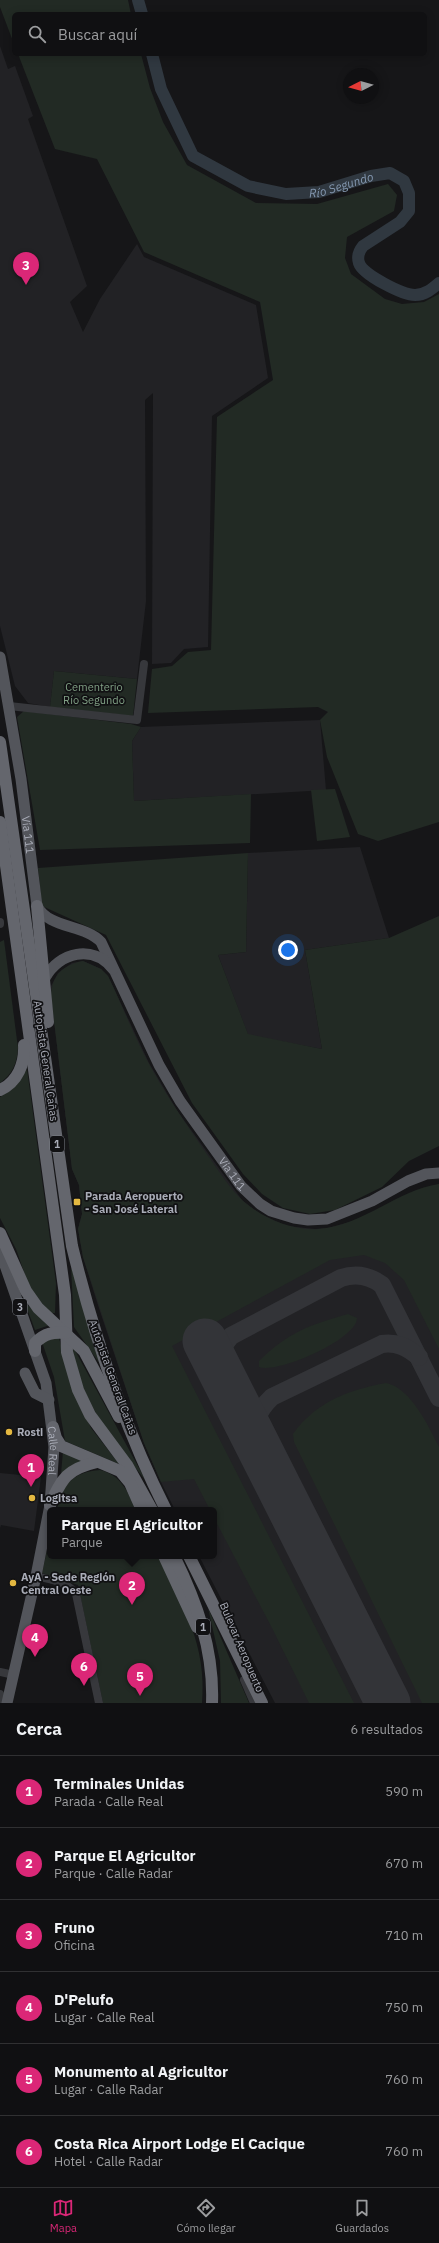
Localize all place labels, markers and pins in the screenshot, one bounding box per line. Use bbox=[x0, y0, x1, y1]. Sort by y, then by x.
pin: 3 bbox=[13, 252, 39, 285]
place label: Parada Aeropuerto - San José Lateral bbox=[85, 1189, 183, 1216]
marker: Parada Aeropuerto - San José Lateral bbox=[72, 1197, 82, 1207]
place label: Rosti bbox=[17, 1425, 43, 1439]
marker: Rosti bbox=[4, 1427, 14, 1437]
pin: 1 bbox=[18, 1454, 44, 1487]
place label: Logitsa bbox=[40, 1491, 77, 1505]
marker: Logitsa bbox=[27, 1493, 37, 1503]
place label: AyA - Sede Región Central Oeste bbox=[21, 1570, 115, 1597]
pin: 2 bbox=[119, 1572, 145, 1605]
marker: AyA - Sede Región Central Oeste bbox=[8, 1578, 18, 1588]
pin: 4 bbox=[22, 1624, 48, 1657]
pin: 6 bbox=[71, 1653, 97, 1686]
pin: 5 bbox=[127, 1663, 153, 1696]

